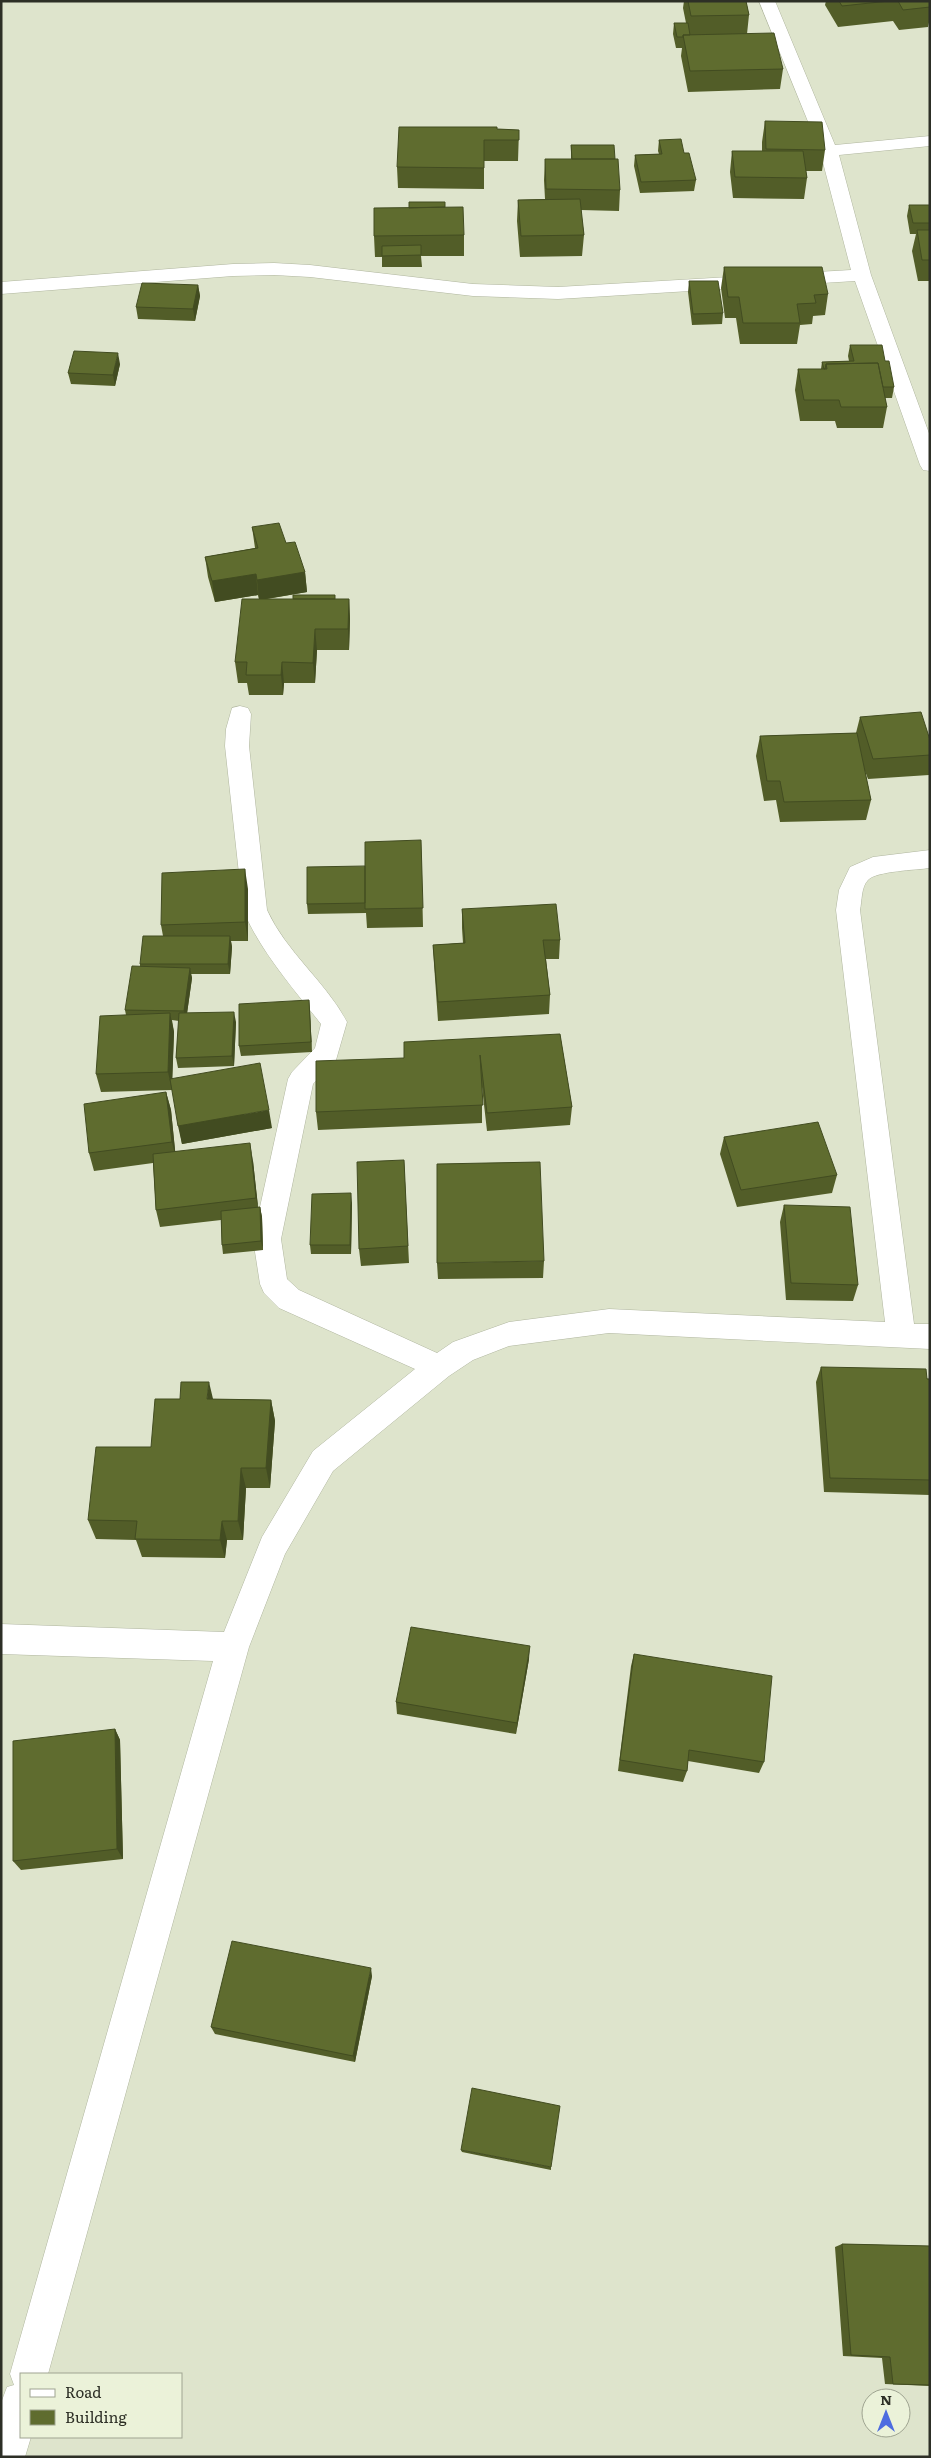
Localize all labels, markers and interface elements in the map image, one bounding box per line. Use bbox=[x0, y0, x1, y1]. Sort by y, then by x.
legend bbox=[20, 2373, 182, 2438]
text: Road bbox=[65, 2380, 101, 2403]
north arrow bbox=[861, 2388, 911, 2438]
text: N bbox=[880, 2389, 892, 2409]
text: Building bbox=[65, 2405, 127, 2428]

